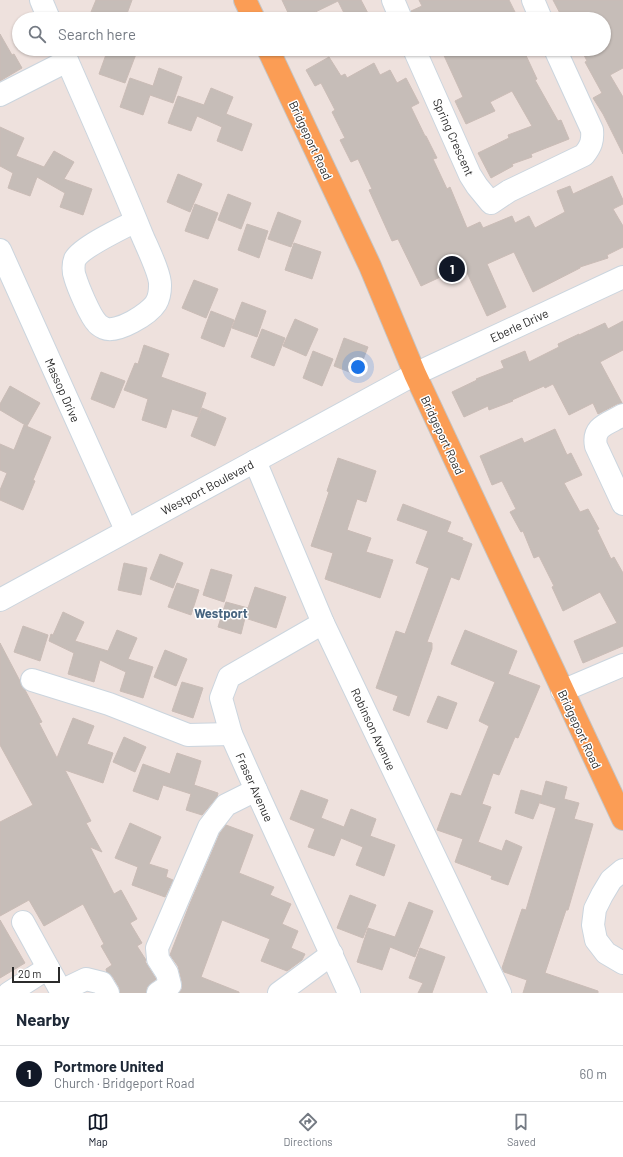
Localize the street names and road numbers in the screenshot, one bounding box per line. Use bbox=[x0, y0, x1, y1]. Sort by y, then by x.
street label: Spring Crescent bbox=[431, 96, 477, 178]
street label: Bridgeport Road bbox=[287, 98, 335, 182]
street label: Eberle Drive bbox=[488, 305, 550, 345]
street label: Massop Drive bbox=[43, 356, 83, 424]
street label: Bridgeport Road bbox=[419, 393, 467, 477]
street label: Westport Boulevard bbox=[158, 457, 256, 517]
street label: Robinson Avenue bbox=[349, 686, 399, 772]
street label: Bridgeport Road bbox=[556, 687, 604, 771]
street label: Fraser Avenue bbox=[234, 750, 276, 824]

